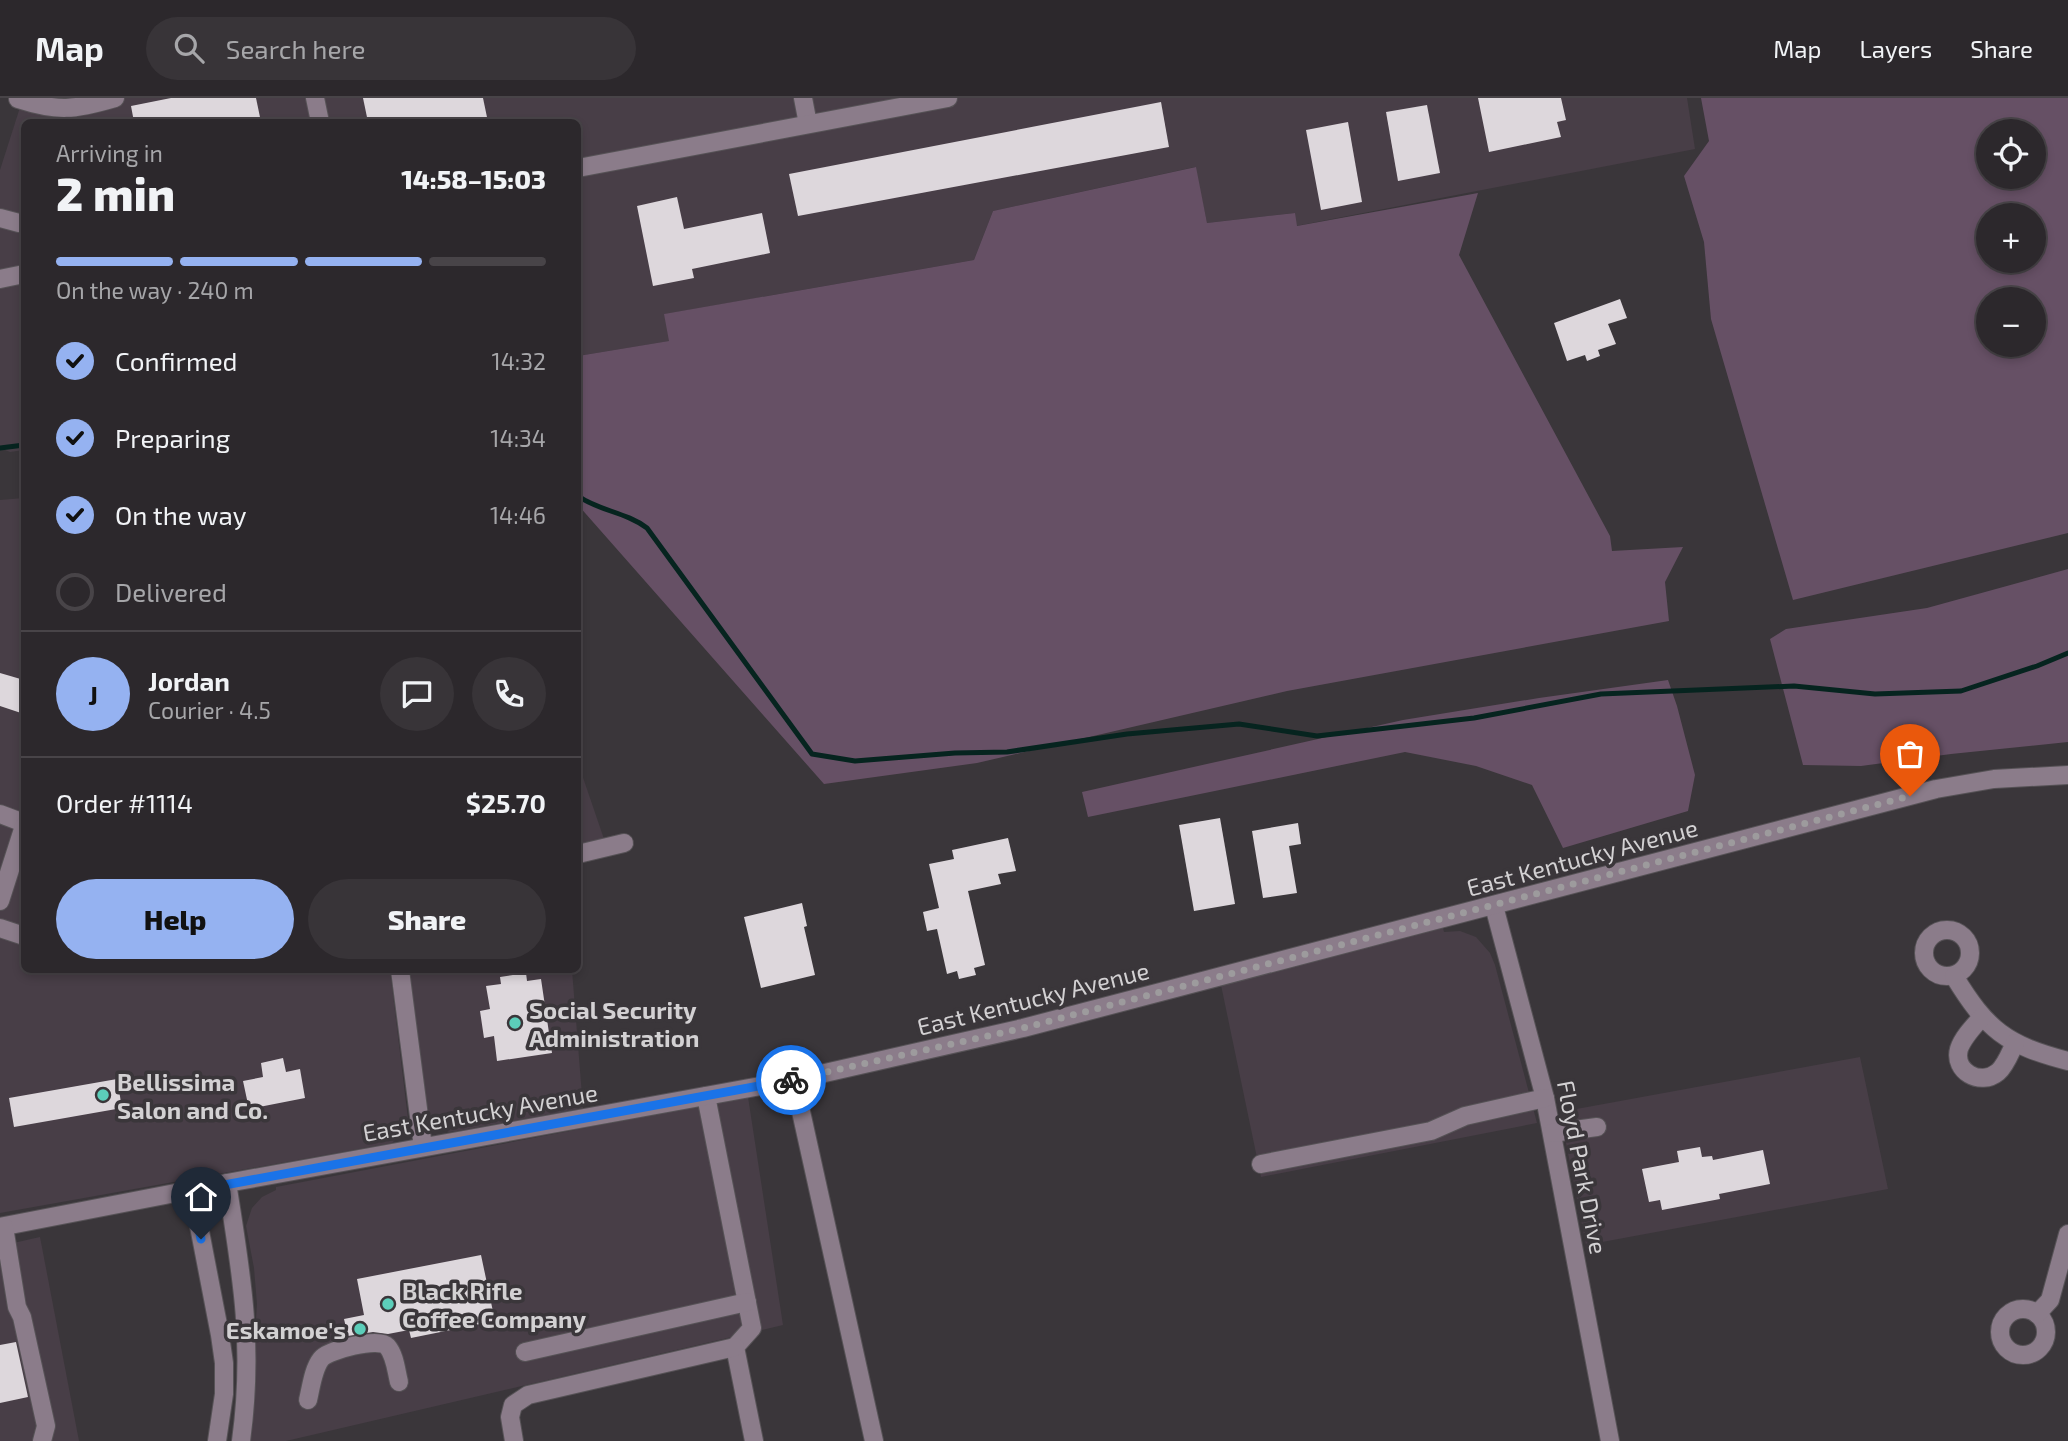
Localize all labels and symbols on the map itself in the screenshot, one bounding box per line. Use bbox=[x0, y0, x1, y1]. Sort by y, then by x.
pin bbox=[1880, 724, 1940, 796]
street label: East Kentucky Avenue bbox=[1463, 812, 1701, 902]
street label: East Kentucky Avenue bbox=[914, 955, 1152, 1041]
place label: Social Security Administration bbox=[529, 995, 699, 1052]
marker: Social Security Administration bbox=[507, 1015, 523, 1031]
courier bbox=[756, 1045, 826, 1115]
place label: Bellissima Salon and Co. bbox=[117, 1067, 268, 1124]
street label: East Kentucky Avenue bbox=[360, 1077, 600, 1147]
street label: Floyd Park Drive bbox=[1552, 1078, 1614, 1256]
marker: Bellissima Salon and Co. bbox=[95, 1087, 111, 1103]
pin bbox=[171, 1167, 231, 1239]
place label: Black Rifle Coffee Company bbox=[402, 1276, 586, 1333]
marker: Black Rifle Coffee Company bbox=[380, 1296, 396, 1312]
place label: Eskamoe's bbox=[226, 1315, 346, 1344]
marker: Eskamoe's bbox=[352, 1321, 368, 1337]

